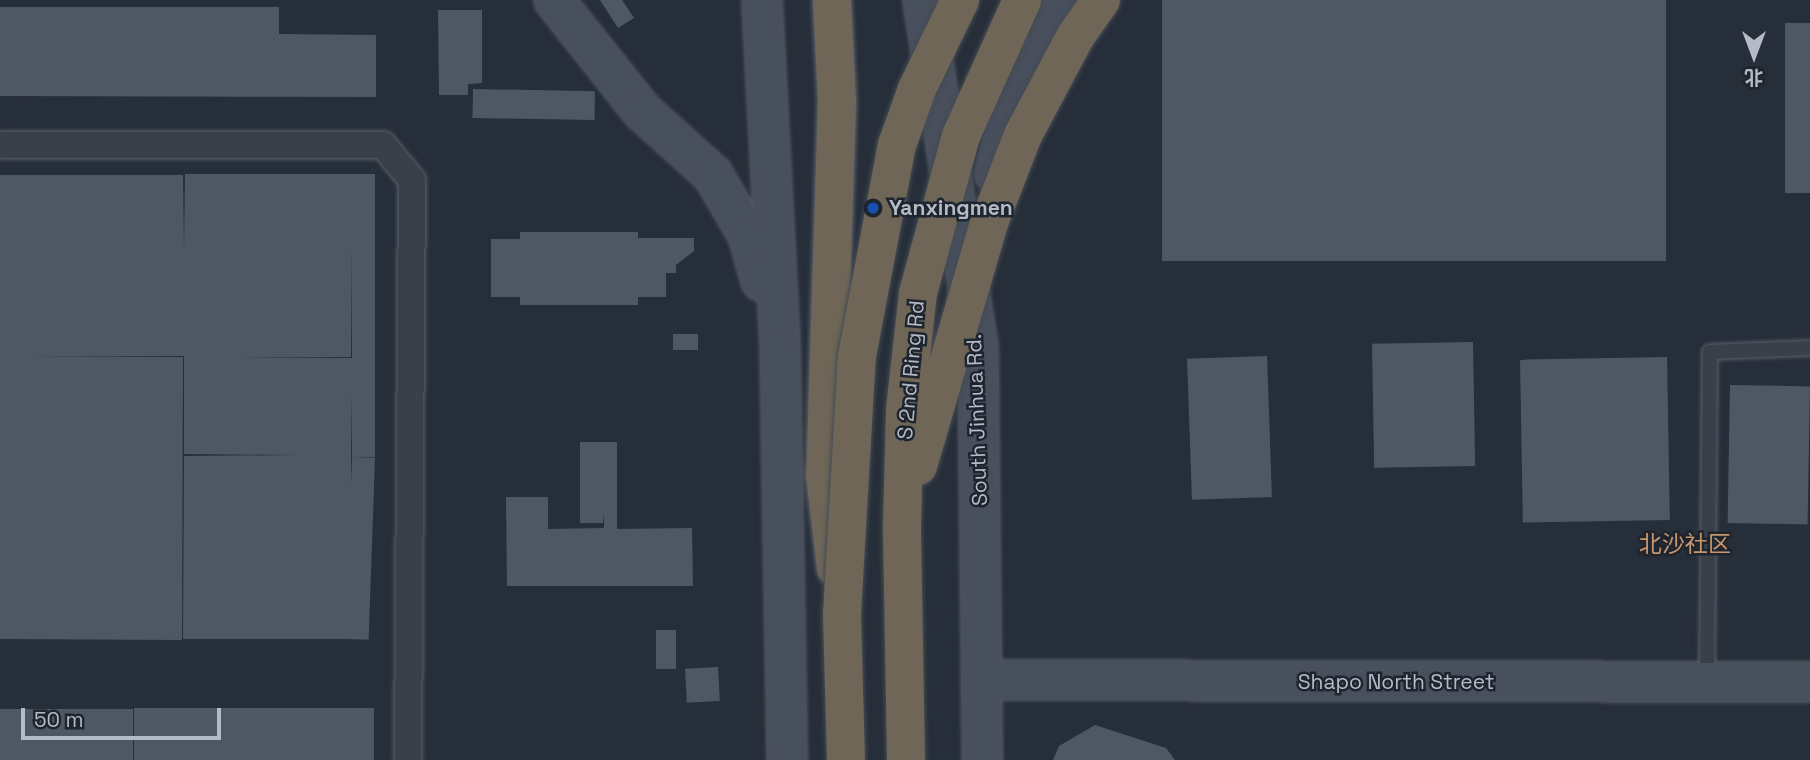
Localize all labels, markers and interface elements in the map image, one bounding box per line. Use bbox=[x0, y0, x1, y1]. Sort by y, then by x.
north arrow bbox=[1719, 21, 1789, 91]
text: 北 bbox=[1745, 65, 1764, 90]
place label: Yanxingmen bbox=[889, 195, 1013, 221]
marker: Yanxingmen bbox=[863, 198, 883, 218]
street label: S 2nd Ring Rd bbox=[892, 299, 930, 441]
street label: South Jinhua Rd. bbox=[961, 333, 993, 507]
district label: 北沙社区 bbox=[1639, 530, 1731, 558]
street label: Shapo North Street bbox=[1298, 669, 1494, 695]
scale bar bbox=[24, 694, 224, 738]
text: 50 m bbox=[34, 706, 84, 733]

